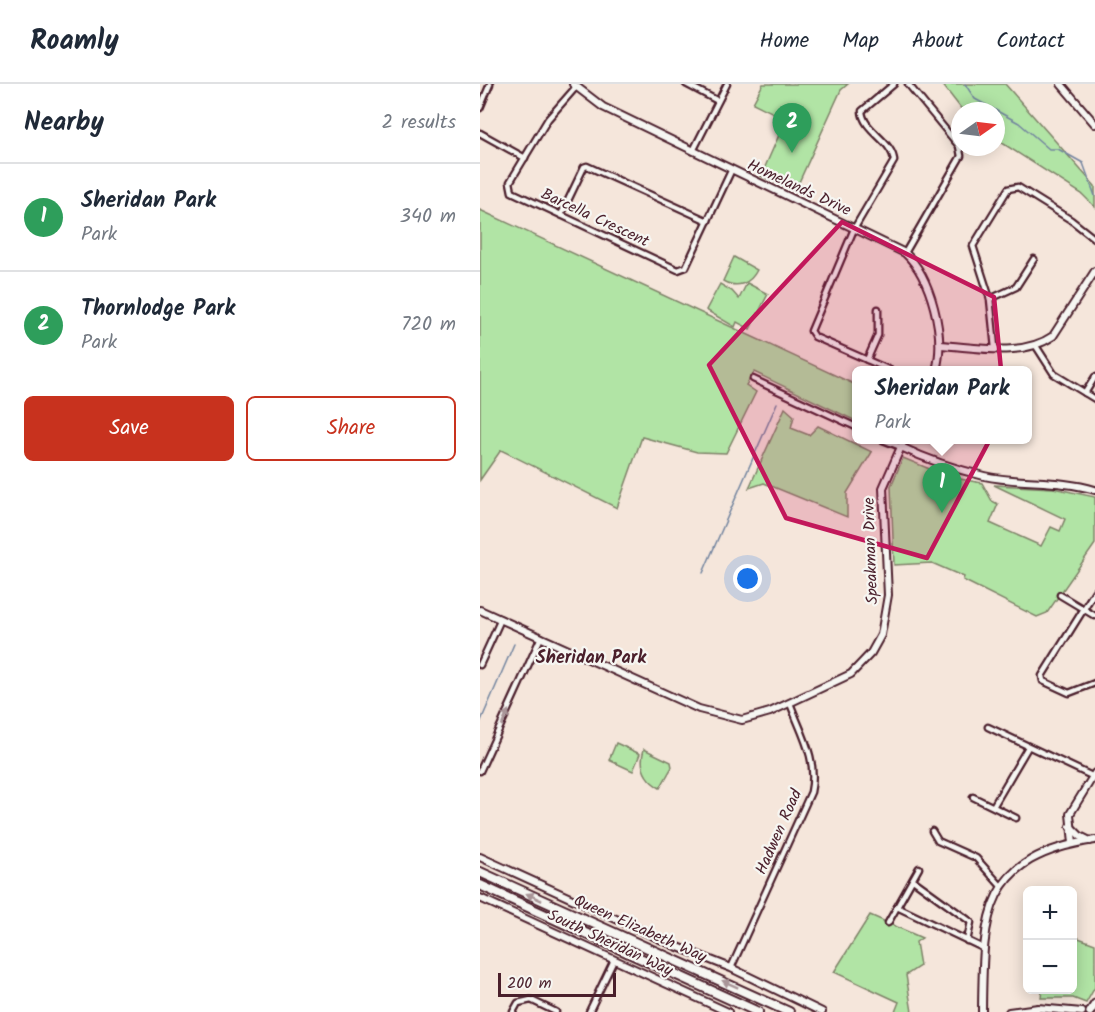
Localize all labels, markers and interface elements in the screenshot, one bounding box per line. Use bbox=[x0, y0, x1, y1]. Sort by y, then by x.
text: Roamly bbox=[30, 19, 119, 64]
text: Home bbox=[760, 25, 809, 58]
text: Map bbox=[842, 25, 879, 58]
text: About bbox=[912, 25, 963, 58]
text: Contact bbox=[996, 25, 1065, 58]
text: Nearby bbox=[24, 102, 104, 144]
north arrow bbox=[951, 102, 1005, 156]
pin: 2 bbox=[772, 104, 812, 153]
text: 2 results bbox=[381, 107, 456, 139]
street label: Homelands Drive bbox=[743, 153, 855, 223]
street label: Barcella Crescent bbox=[537, 182, 654, 254]
text: Sheridan Park bbox=[81, 184, 216, 219]
text: 1 bbox=[40, 201, 47, 233]
text: 340 m bbox=[400, 201, 456, 233]
text: Park bbox=[81, 219, 117, 251]
text: Thornlodge Park bbox=[81, 292, 235, 327]
text: 2 bbox=[38, 309, 49, 341]
text: 720 m bbox=[401, 309, 456, 341]
text: Park bbox=[81, 327, 117, 359]
popup bbox=[852, 366, 1032, 444]
text: Sheridan Park bbox=[875, 372, 1009, 407]
button: Save bbox=[24, 396, 234, 461]
button: Share bbox=[246, 396, 456, 461]
text: Park bbox=[875, 407, 911, 439]
pin: 1 bbox=[922, 464, 962, 513]
street label: Speakman Drive bbox=[857, 497, 885, 605]
your location bbox=[733, 564, 762, 593]
district label: Sheridan Park bbox=[536, 644, 647, 673]
one-way arrow bbox=[500, 710, 509, 727]
street label: Hadwen Road bbox=[749, 784, 809, 879]
map controls bbox=[1023, 886, 1077, 994]
button: + bbox=[1023, 886, 1077, 940]
street label: Queen Elizabeth Way bbox=[569, 888, 711, 970]
one-way arrow bbox=[525, 892, 542, 901]
street label: South Sheridan Way bbox=[543, 903, 677, 983]
button: − bbox=[1023, 940, 1077, 994]
scale bar bbox=[498, 970, 616, 998]
text: 200 m bbox=[507, 971, 551, 996]
one-way arrow bbox=[721, 979, 738, 988]

